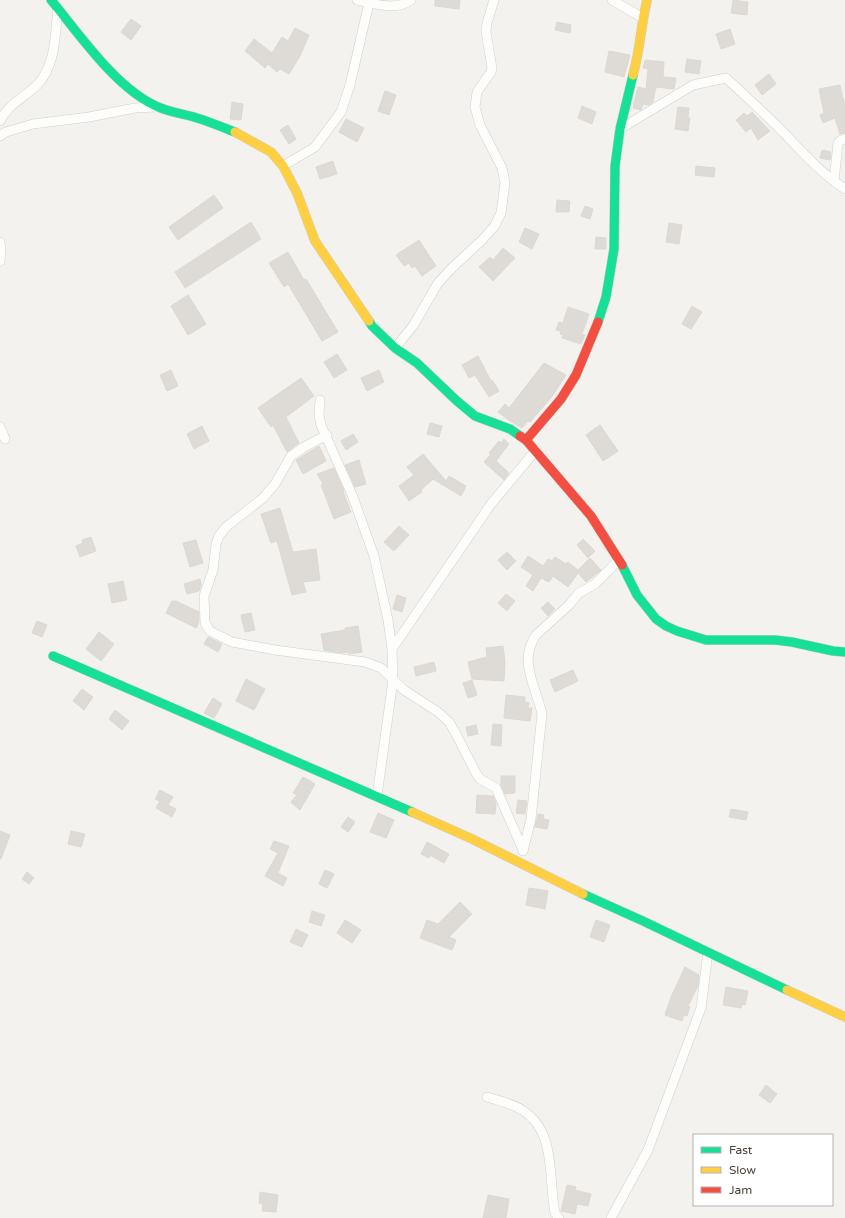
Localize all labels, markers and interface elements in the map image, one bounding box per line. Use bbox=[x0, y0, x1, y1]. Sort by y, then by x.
legend bbox=[693, 1134, 833, 1206]
text: Fast bbox=[729, 1143, 753, 1157]
text: Slow bbox=[729, 1163, 756, 1177]
text: Jam bbox=[729, 1183, 752, 1197]

